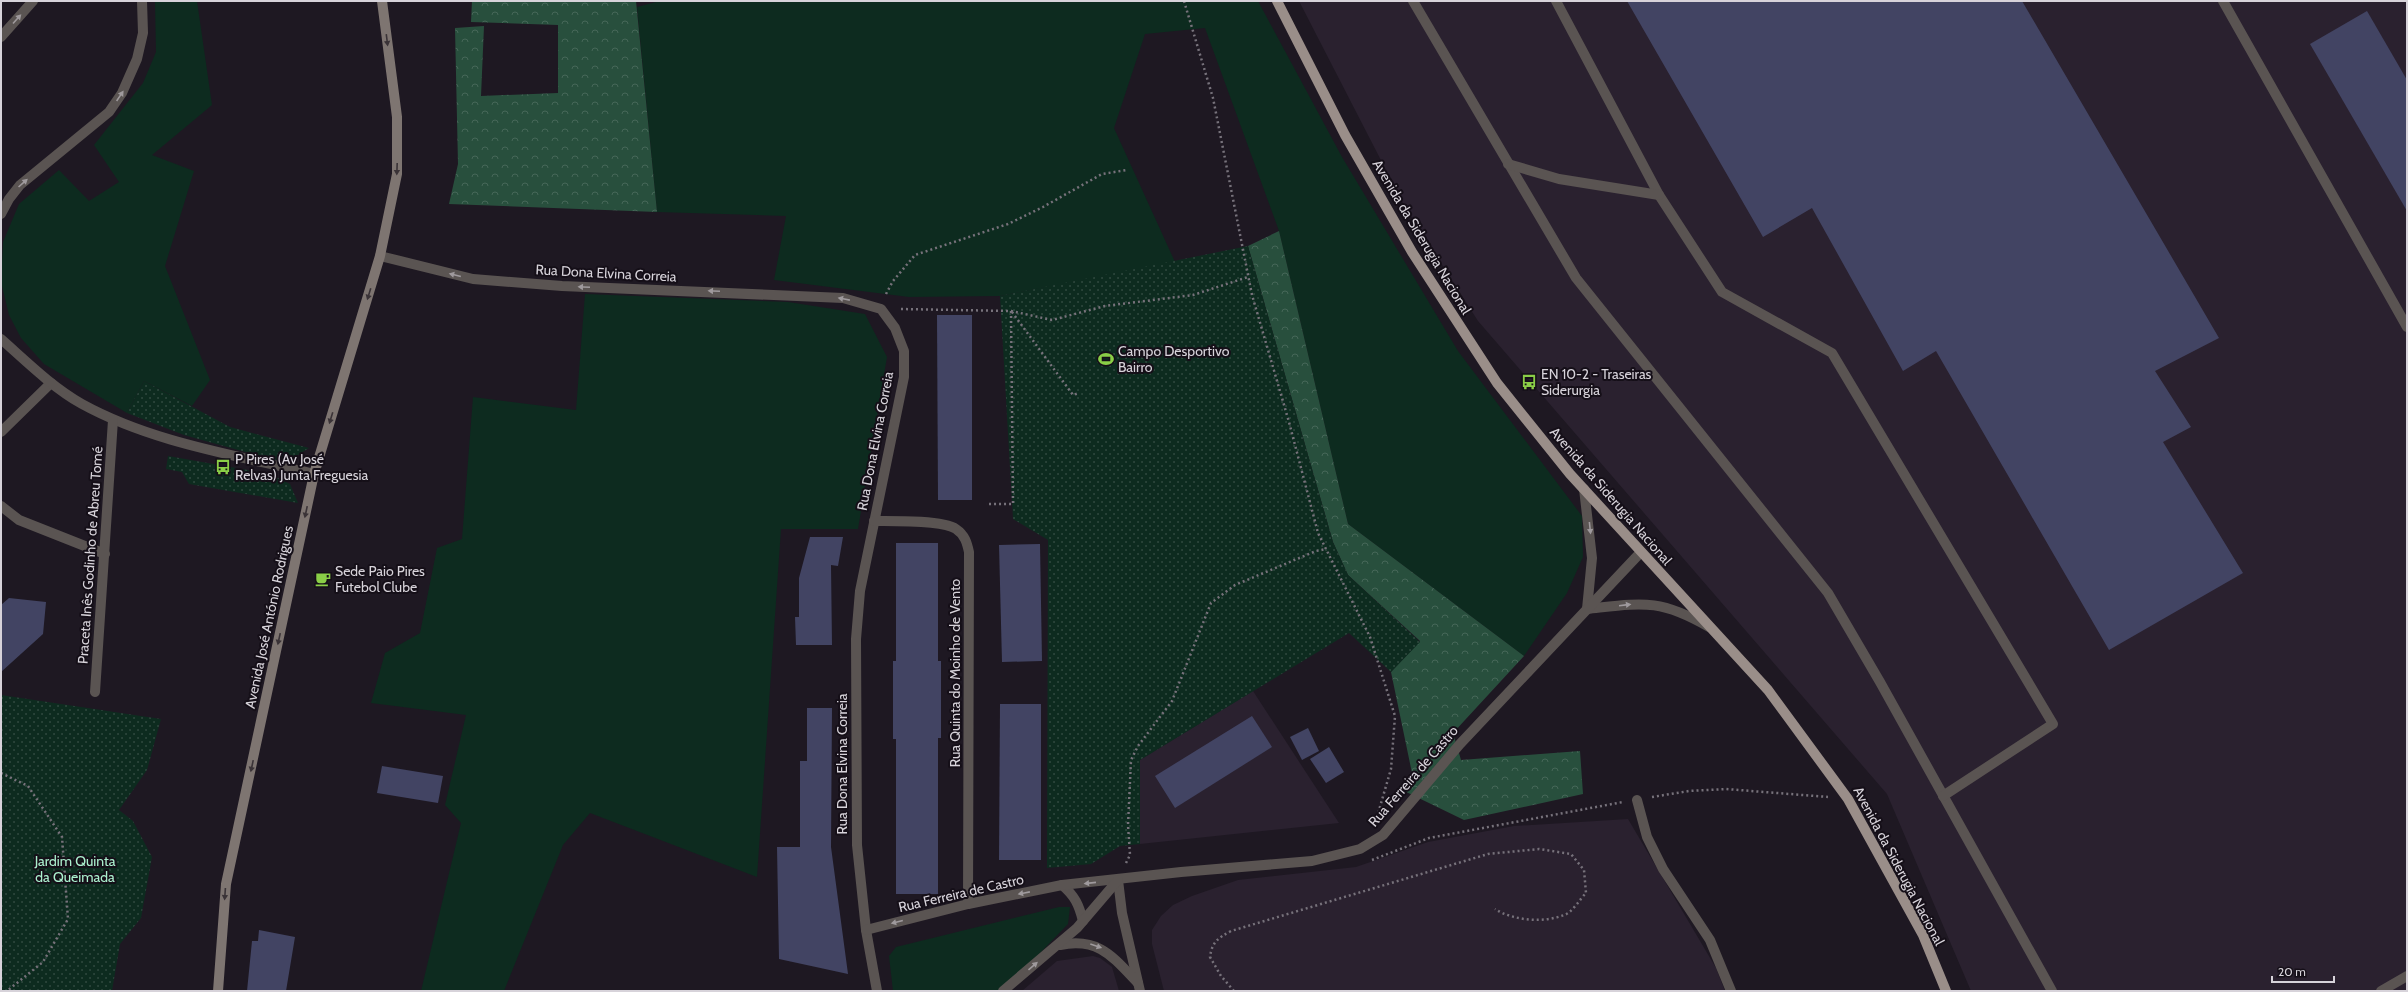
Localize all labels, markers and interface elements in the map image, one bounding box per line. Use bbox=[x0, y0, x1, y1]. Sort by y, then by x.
one-way arrow bbox=[12, 14, 21, 24]
one-way arrow bbox=[384, 34, 390, 46]
one-way arrow bbox=[116, 91, 124, 101]
street label: Avenida da Siderugia Nacional bbox=[1369, 156, 1476, 318]
one-way arrow bbox=[394, 163, 400, 176]
one-way arrow bbox=[18, 178, 29, 187]
street label: Rua Dona Elvina Correia bbox=[535, 260, 677, 286]
one-way arrow bbox=[449, 271, 461, 277]
one-way arrow bbox=[578, 283, 590, 290]
one-way arrow bbox=[366, 288, 372, 300]
one-way arrow bbox=[708, 288, 720, 295]
one-way arrow bbox=[837, 296, 850, 302]
place label: Campo Desportivo Bairro bbox=[1118, 342, 1230, 376]
sports icon: Campo Desportivo Bairro bbox=[1097, 350, 1115, 368]
place label: EN 10-2 - Traseiras Siderurgia bbox=[1541, 365, 1652, 399]
street label: Rua Dona Elvina Correia bbox=[853, 370, 897, 512]
bus stop icon: EN 10-2 - Traseiras Siderurgia bbox=[1520, 373, 1538, 391]
one-way arrow bbox=[328, 413, 334, 425]
street label: Avenida da Siderugia Nacional bbox=[1546, 423, 1676, 569]
street label: Praceta Inês Godinho de Abreu Tomé bbox=[73, 446, 107, 664]
place label: P Pires (Av José Relvas) Junta Freguesia bbox=[235, 450, 368, 484]
bus stop icon: P Pires (Av José Relvas) Junta Freguesia bbox=[214, 458, 232, 476]
one-way arrow bbox=[303, 506, 309, 518]
one-way arrow bbox=[1586, 522, 1593, 534]
street label: Avenida José António Rodrigues bbox=[241, 524, 297, 710]
place label: Sede Paio Pires Futebol Clube bbox=[335, 562, 425, 596]
cafe icon: Sede Paio Pires Futebol Clube bbox=[314, 570, 332, 588]
street label: Rua Quinta do Moinho de Vento bbox=[946, 578, 964, 767]
one-way arrow bbox=[1619, 601, 1631, 608]
one-way arrow bbox=[275, 633, 281, 645]
street label: Rua Dona Elvina Correia bbox=[833, 693, 851, 835]
street label: Rua Ferreira de Castro bbox=[1364, 721, 1462, 830]
one-way arrow bbox=[248, 760, 254, 772]
street label: Avenida da Siderugia Nacional bbox=[1849, 784, 1949, 949]
park label: Jardim Quinta da Queimada bbox=[34, 852, 116, 886]
street label: Rua Ferreira de Castro bbox=[896, 870, 1026, 916]
one-way arrow bbox=[1084, 879, 1096, 886]
one-way arrow bbox=[222, 888, 229, 900]
one-way arrow bbox=[1017, 890, 1030, 896]
one-way arrow bbox=[891, 919, 903, 925]
one-way arrow bbox=[1090, 944, 1102, 950]
scale bar bbox=[2272, 958, 2334, 984]
one-way arrow bbox=[1028, 962, 1039, 971]
text: 20 m bbox=[2278, 964, 2306, 979]

